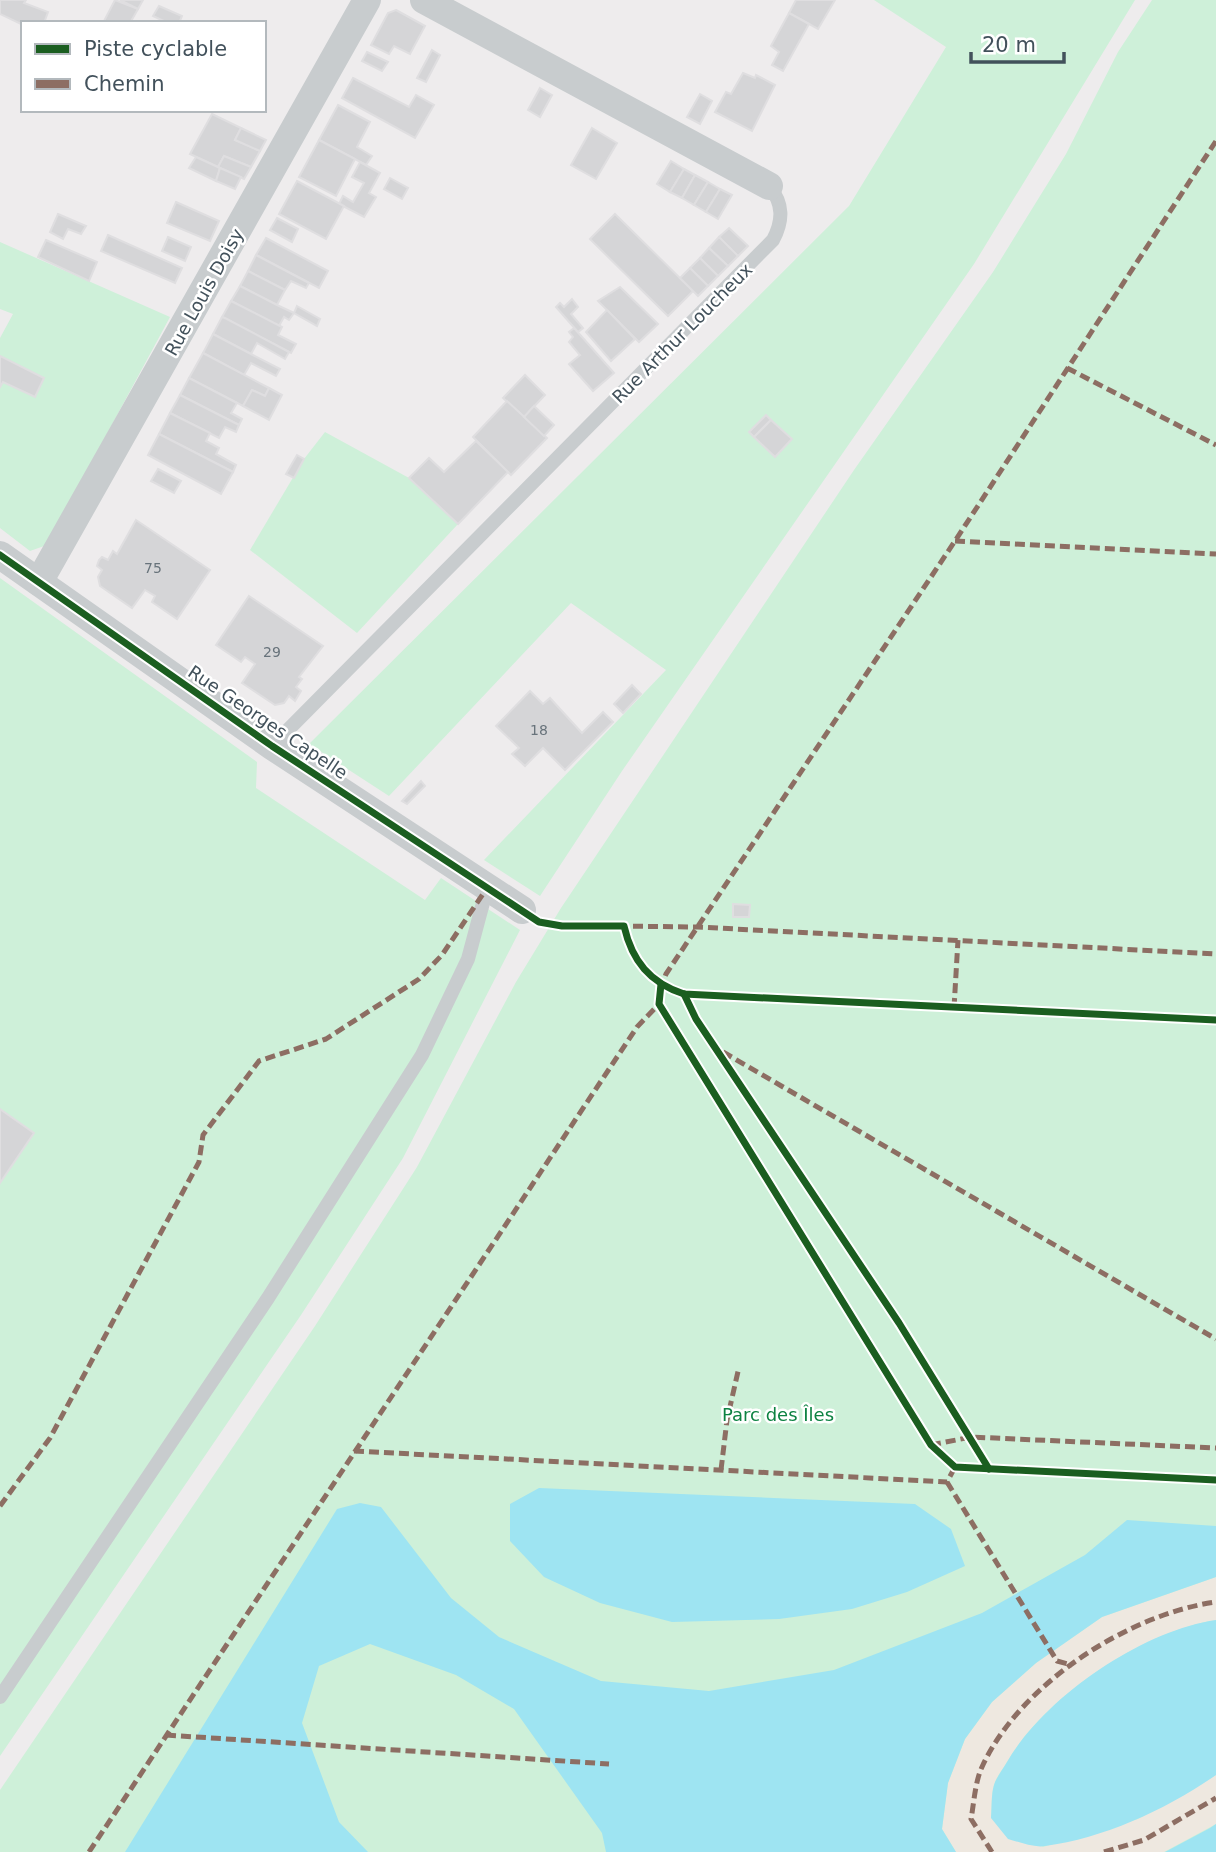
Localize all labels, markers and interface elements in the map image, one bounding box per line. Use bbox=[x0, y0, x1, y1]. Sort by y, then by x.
legend bbox=[21, 21, 266, 112]
scale bar bbox=[971, 21, 1064, 65]
text: 20 m bbox=[982, 33, 1036, 57]
text: Piste cyclable bbox=[84, 37, 227, 61]
text: Chemin bbox=[84, 72, 165, 96]
street label: Rue Louis Doisy bbox=[160, 224, 248, 359]
street label: Rue Arthur Loucheux bbox=[608, 258, 757, 407]
house number: 75 bbox=[144, 560, 162, 576]
house number: 29 bbox=[263, 644, 281, 660]
street label: Rue Georges Capelle bbox=[184, 661, 352, 783]
house number: 18 bbox=[530, 722, 548, 738]
park label: Parc des Îles bbox=[722, 1404, 834, 1425]

